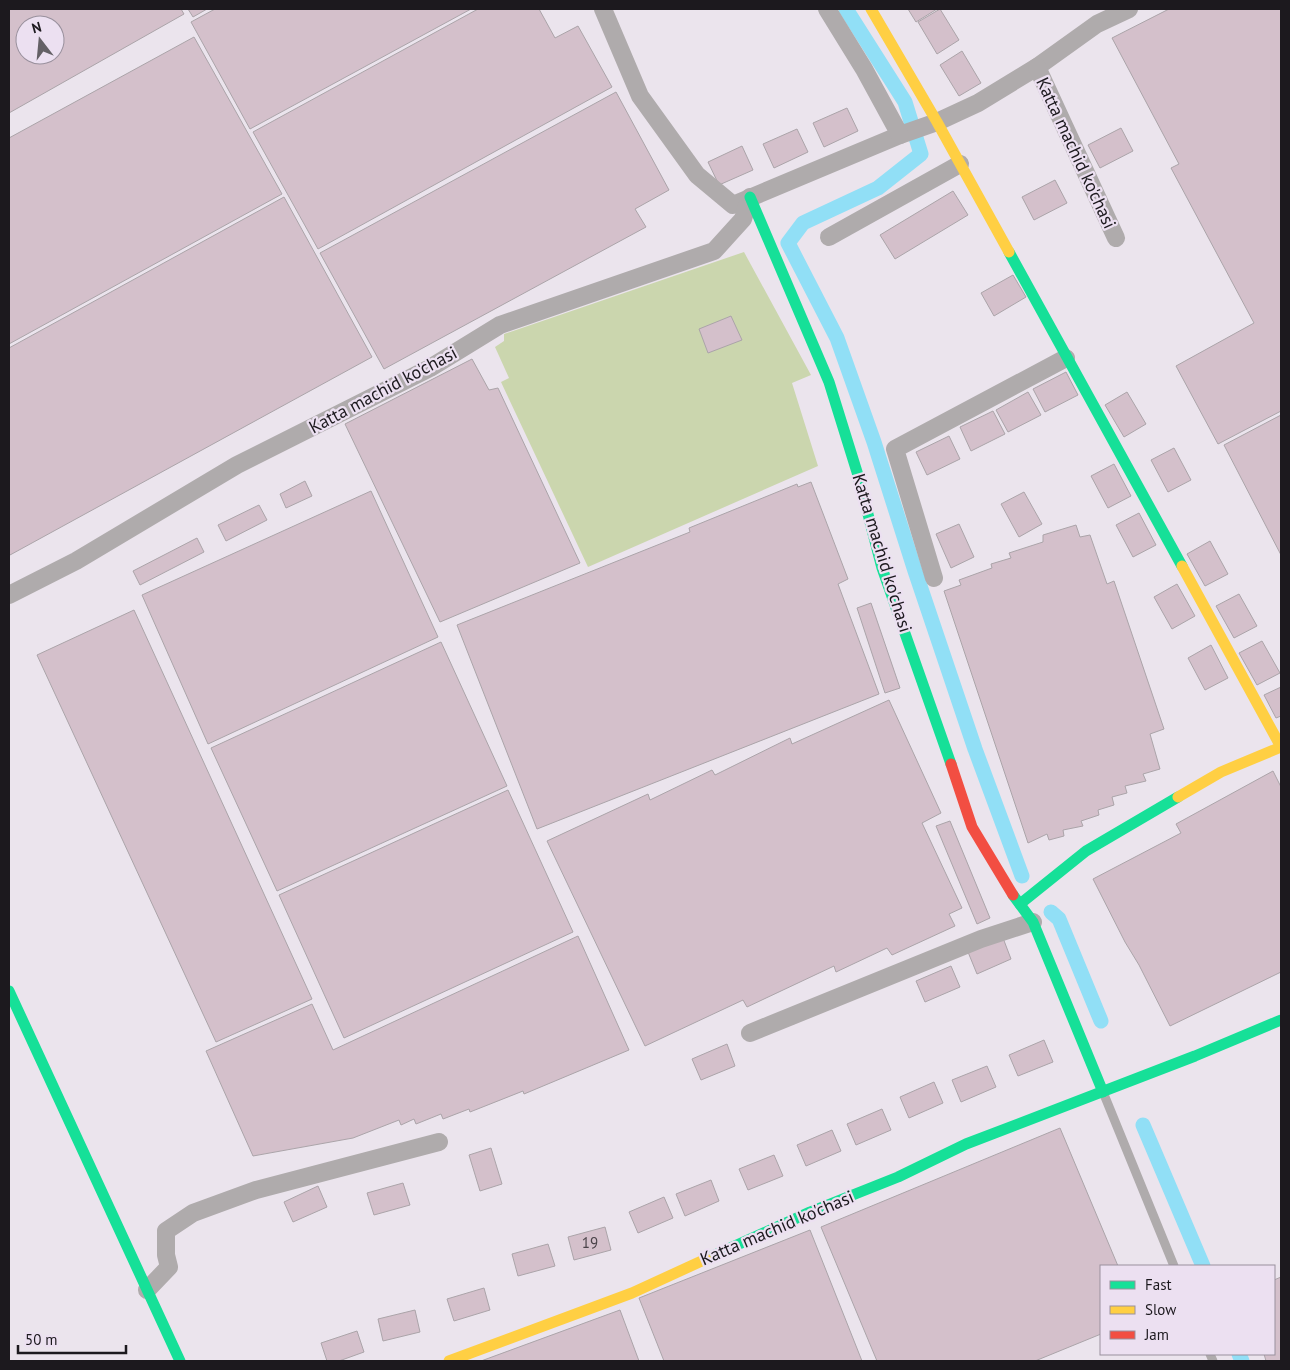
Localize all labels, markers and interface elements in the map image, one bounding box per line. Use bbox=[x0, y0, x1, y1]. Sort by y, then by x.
north arrow bbox=[15, 15, 65, 65]
text: N bbox=[30, 18, 43, 37]
street label: Katta machid ko'chasi bbox=[1031, 73, 1122, 232]
street label: Katta machid ko'chasi bbox=[305, 341, 461, 438]
street label: Katta machid ko'chasi bbox=[847, 471, 918, 635]
street label: Katta machid ko'chasi bbox=[697, 1185, 857, 1270]
house number: 19 bbox=[582, 1233, 598, 1252]
legend bbox=[1100, 1265, 1275, 1355]
text: Fast bbox=[1145, 1275, 1172, 1294]
text: Slow bbox=[1145, 1300, 1176, 1319]
scale bar bbox=[18, 1322, 125, 1354]
text: Jam bbox=[1144, 1325, 1169, 1344]
text: 50 m bbox=[25, 1330, 58, 1349]

